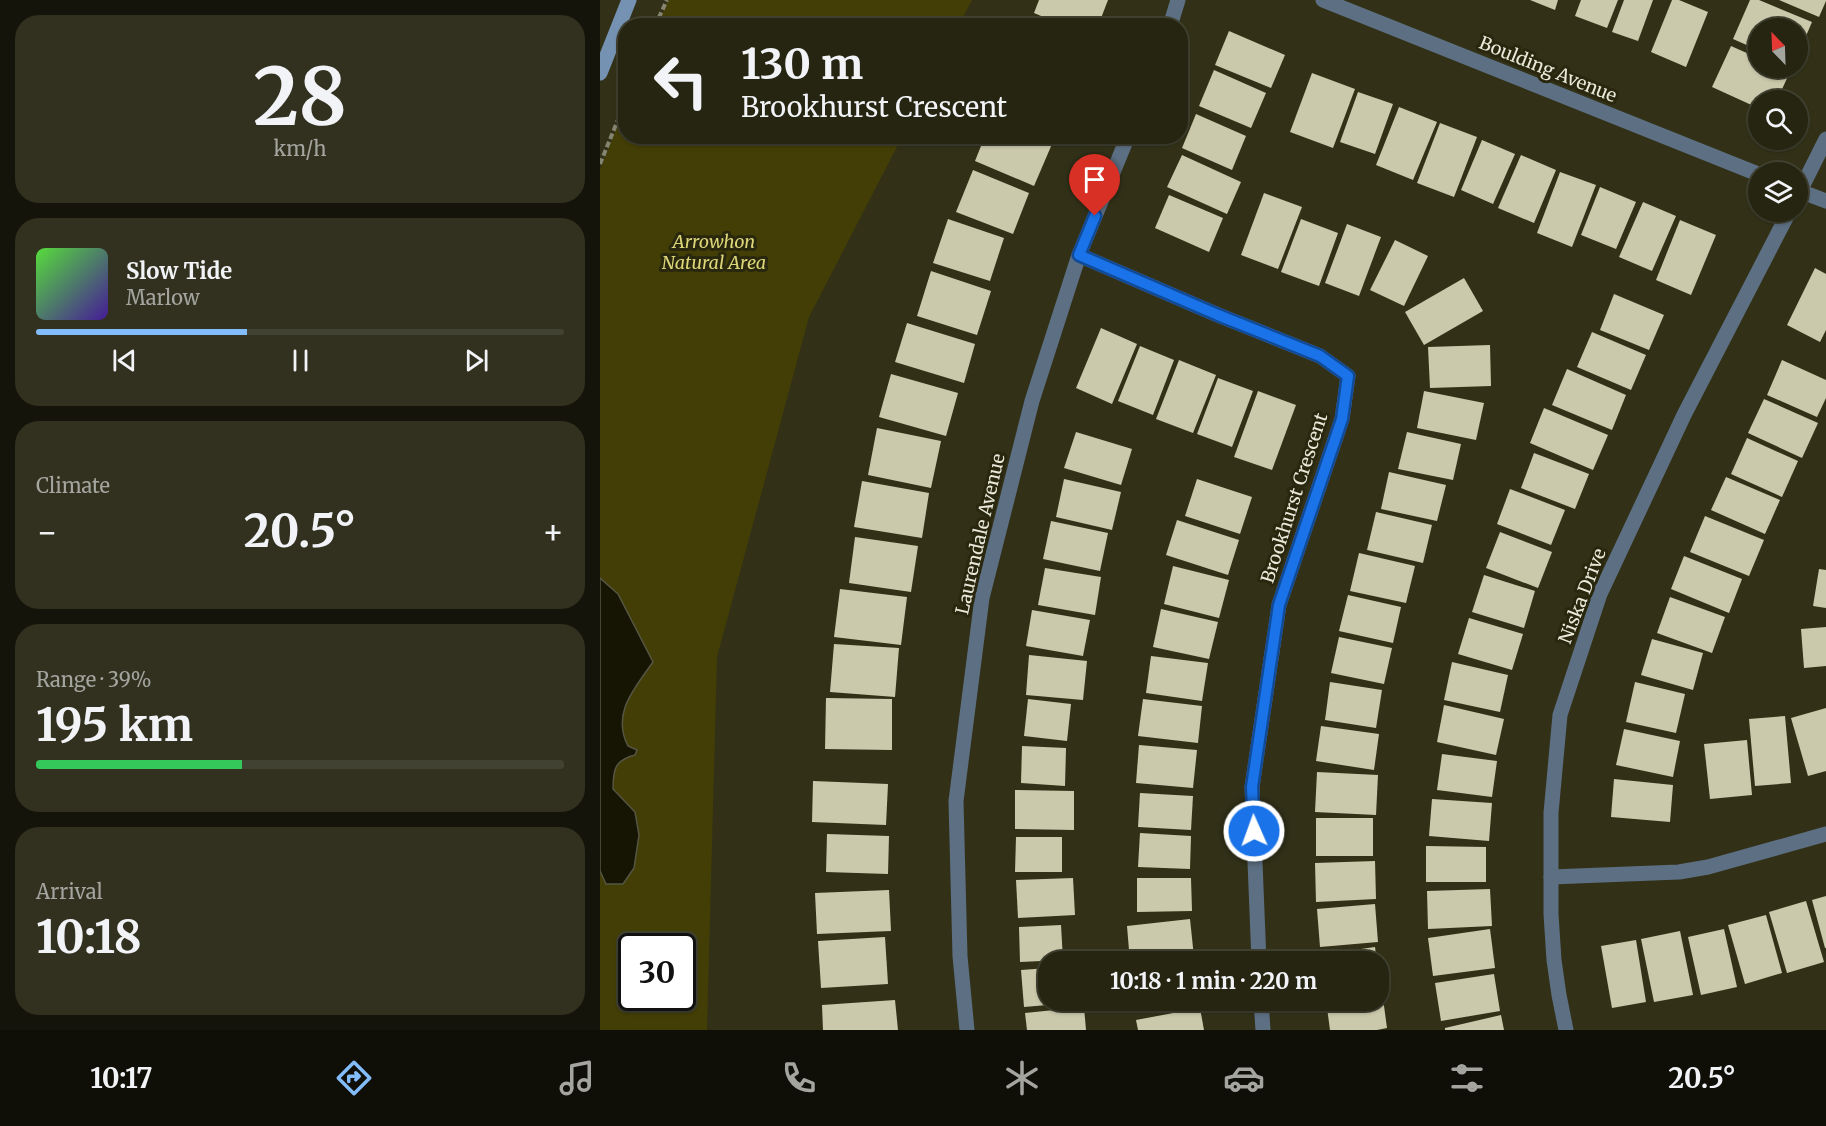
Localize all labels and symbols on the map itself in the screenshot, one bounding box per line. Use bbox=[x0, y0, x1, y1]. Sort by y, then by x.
north arrow bbox=[1748, 18, 1808, 78]
street label: Boulding Avenue bbox=[1476, 31, 1620, 107]
pin bbox=[1069, 154, 1120, 216]
park label: Arrowhon Natural Area bbox=[662, 230, 766, 274]
street label: Brookhurst Crescent bbox=[1256, 410, 1332, 586]
street label: Laurendale Avenue bbox=[950, 451, 1010, 617]
street label: Niska Drive bbox=[1553, 545, 1611, 647]
position arrow bbox=[1222, 799, 1286, 863]
speed limit sign: 30 bbox=[618, 933, 696, 1011]

